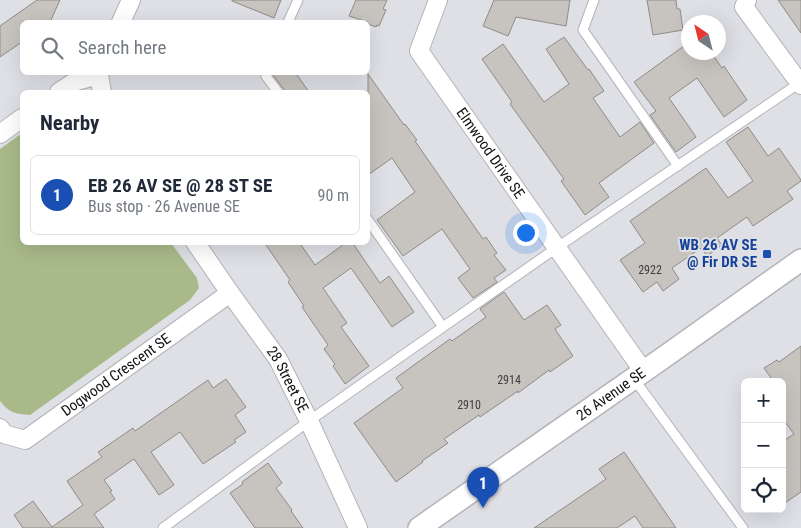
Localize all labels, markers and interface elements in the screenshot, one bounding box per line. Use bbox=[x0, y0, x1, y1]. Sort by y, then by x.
north arrow bbox=[681, 15, 726, 60]
search box bbox=[20, 20, 370, 75]
icon: search bbox=[38, 34, 66, 62]
text: Search here bbox=[78, 36, 166, 59]
street label: Elmwood Drive SE bbox=[453, 104, 528, 202]
text: Nearby bbox=[40, 111, 99, 135]
text: EB 26 AV SE @ 28 ST SE bbox=[88, 174, 272, 197]
text: 1 bbox=[53, 186, 61, 205]
text: 90 m bbox=[317, 186, 349, 205]
text: Bus stop · 26 Avenue SE bbox=[88, 197, 240, 216]
your location bbox=[513, 220, 539, 246]
place label: WB 26 AV SE @ Fir DR SE bbox=[679, 236, 757, 271]
marker: WB 26 AV SE @ Fir DR SE bbox=[761, 248, 773, 260]
house number: 2922 bbox=[638, 263, 662, 277]
street label: Dogwood Crescent SE bbox=[58, 329, 174, 420]
street label: 28 Street SE bbox=[263, 343, 312, 415]
street label: 26 Avenue SE bbox=[573, 364, 649, 424]
house number: 2914 bbox=[497, 373, 521, 387]
map controls bbox=[741, 378, 786, 513]
button: + bbox=[741, 378, 786, 423]
house number: 2910 bbox=[457, 398, 481, 412]
button: − bbox=[741, 423, 786, 468]
pin: 1 bbox=[467, 467, 499, 508]
button: locate bbox=[741, 468, 786, 513]

